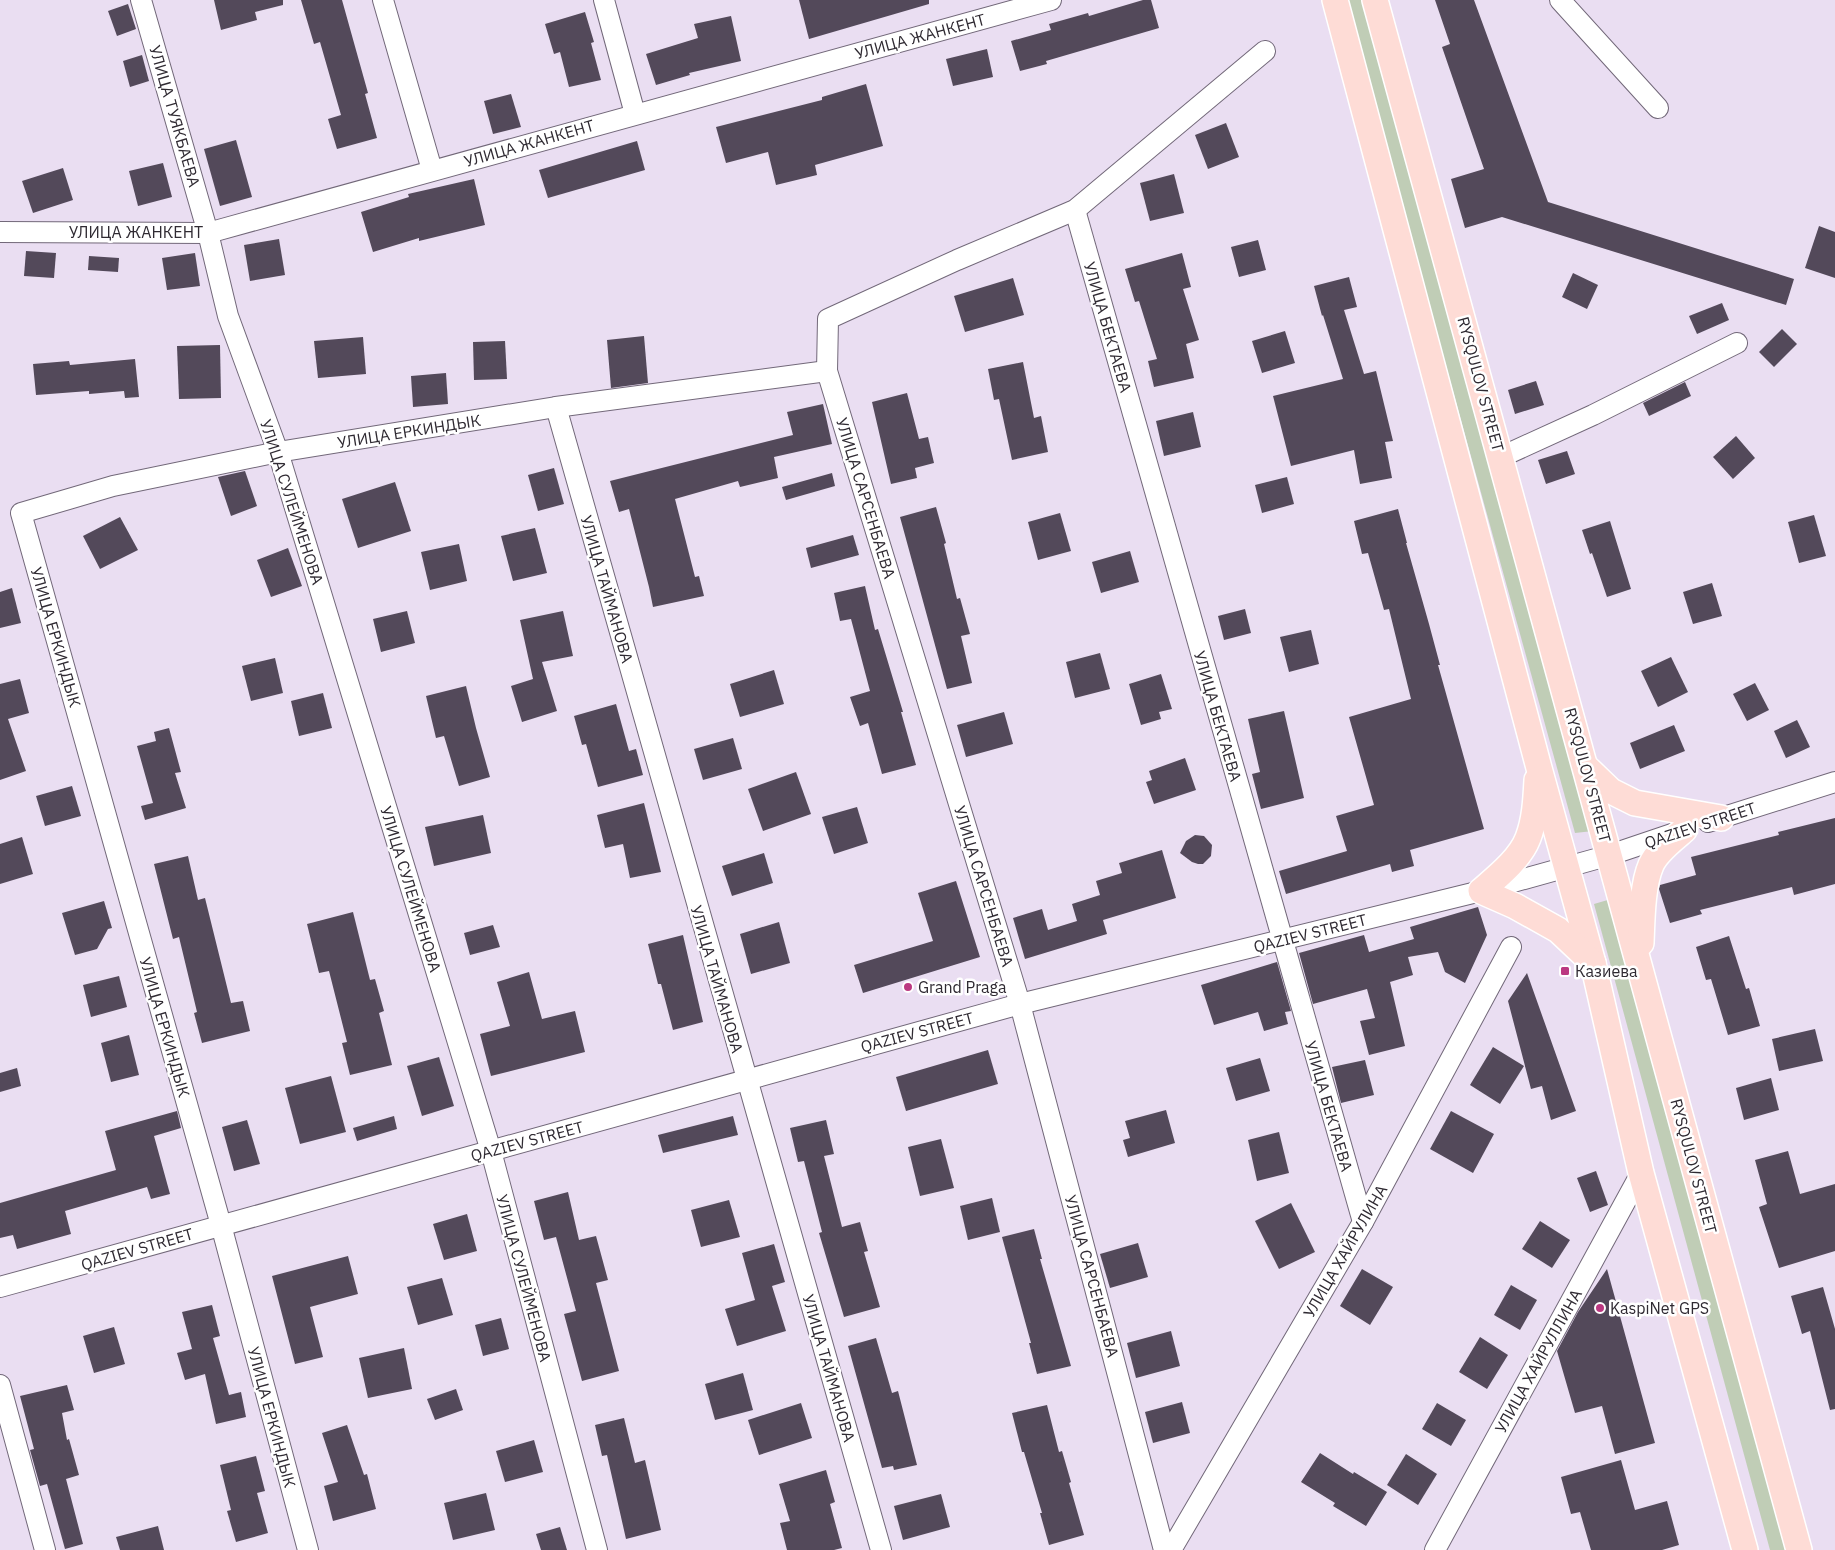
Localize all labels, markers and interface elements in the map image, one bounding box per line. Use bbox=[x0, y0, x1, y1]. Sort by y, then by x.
street label: УЛИЦА ЖАНКЕНТ bbox=[853, 9, 987, 63]
street label: УЛИЦА ТУЯКБАЕВА bbox=[145, 43, 205, 189]
street label: УЛИЦА ЖАНКЕНТ bbox=[462, 115, 596, 171]
street label: УЛИЦА ЖАНКЕНТ bbox=[69, 222, 203, 242]
street label: УЛИЦА БЕКТАЕВА bbox=[1080, 259, 1136, 395]
street label: RYSQULOV STREET bbox=[1453, 314, 1509, 454]
street label: УЛИЦА ЕРКИНДЫК bbox=[336, 410, 482, 452]
street label: УЛИЦА САРСЕНБАЕВА bbox=[832, 415, 900, 581]
street label: УЛИЦА СУЛЕЙМЕНОВА bbox=[256, 417, 328, 587]
street label: УЛИЦА ТАЙМАНОВА bbox=[576, 513, 638, 665]
street label: УЛИЦА ЕРКИНДЫК bbox=[26, 564, 86, 710]
street label: УЛИЦА БЕКТАЕВА bbox=[1190, 648, 1246, 784]
street label: RYSQULOV STREET bbox=[1560, 705, 1616, 845]
street label: QAZIEV STREET bbox=[1642, 798, 1758, 852]
street label: УЛИЦА САРСЕНБАЕВА bbox=[950, 803, 1018, 969]
street label: УЛИЦА СУЛЕЙМЕНОВА bbox=[376, 804, 446, 974]
street label: УЛИЦА ТАЙМАНОВА bbox=[686, 903, 748, 1055]
street label: QAZIEV STREET bbox=[1251, 909, 1369, 957]
street label: УЛИЦА ЕРКИНДЫК bbox=[135, 954, 195, 1100]
place label: Казиева bbox=[1575, 961, 1638, 981]
marker: Казиева bbox=[1559, 965, 1571, 977]
place label: Grand Praga bbox=[918, 977, 1007, 997]
marker: Grand Praga bbox=[902, 981, 914, 993]
street label: QAZIEV STREET bbox=[858, 1007, 976, 1057]
street label: УЛИЦА БЕКТАЕВА bbox=[1301, 1038, 1357, 1174]
street label: RYSQULOV STREET bbox=[1666, 1096, 1722, 1236]
street label: QAZIEV STREET bbox=[468, 1116, 586, 1166]
street label: УЛИЦА ХАЙРУЛИНА bbox=[1299, 1181, 1391, 1321]
street label: УЛИЦА СУЛЕЙМЕНОВА bbox=[492, 1192, 556, 1364]
street label: УЛИЦА САРСЕНБАЕВА bbox=[1061, 1193, 1123, 1359]
street label: QAZIEV STREET bbox=[78, 1223, 196, 1275]
street label: УЛИЦА ХАЙРУЛЛИНА bbox=[1490, 1286, 1586, 1436]
street label: УЛИЦА ТАЙМАНОВА bbox=[798, 1292, 860, 1444]
place label: KaspiNet GPS bbox=[1610, 1298, 1709, 1318]
marker: KaspiNet GPS bbox=[1594, 1302, 1606, 1314]
street label: УЛИЦА ЕРКИНДЫК bbox=[244, 1344, 300, 1490]

